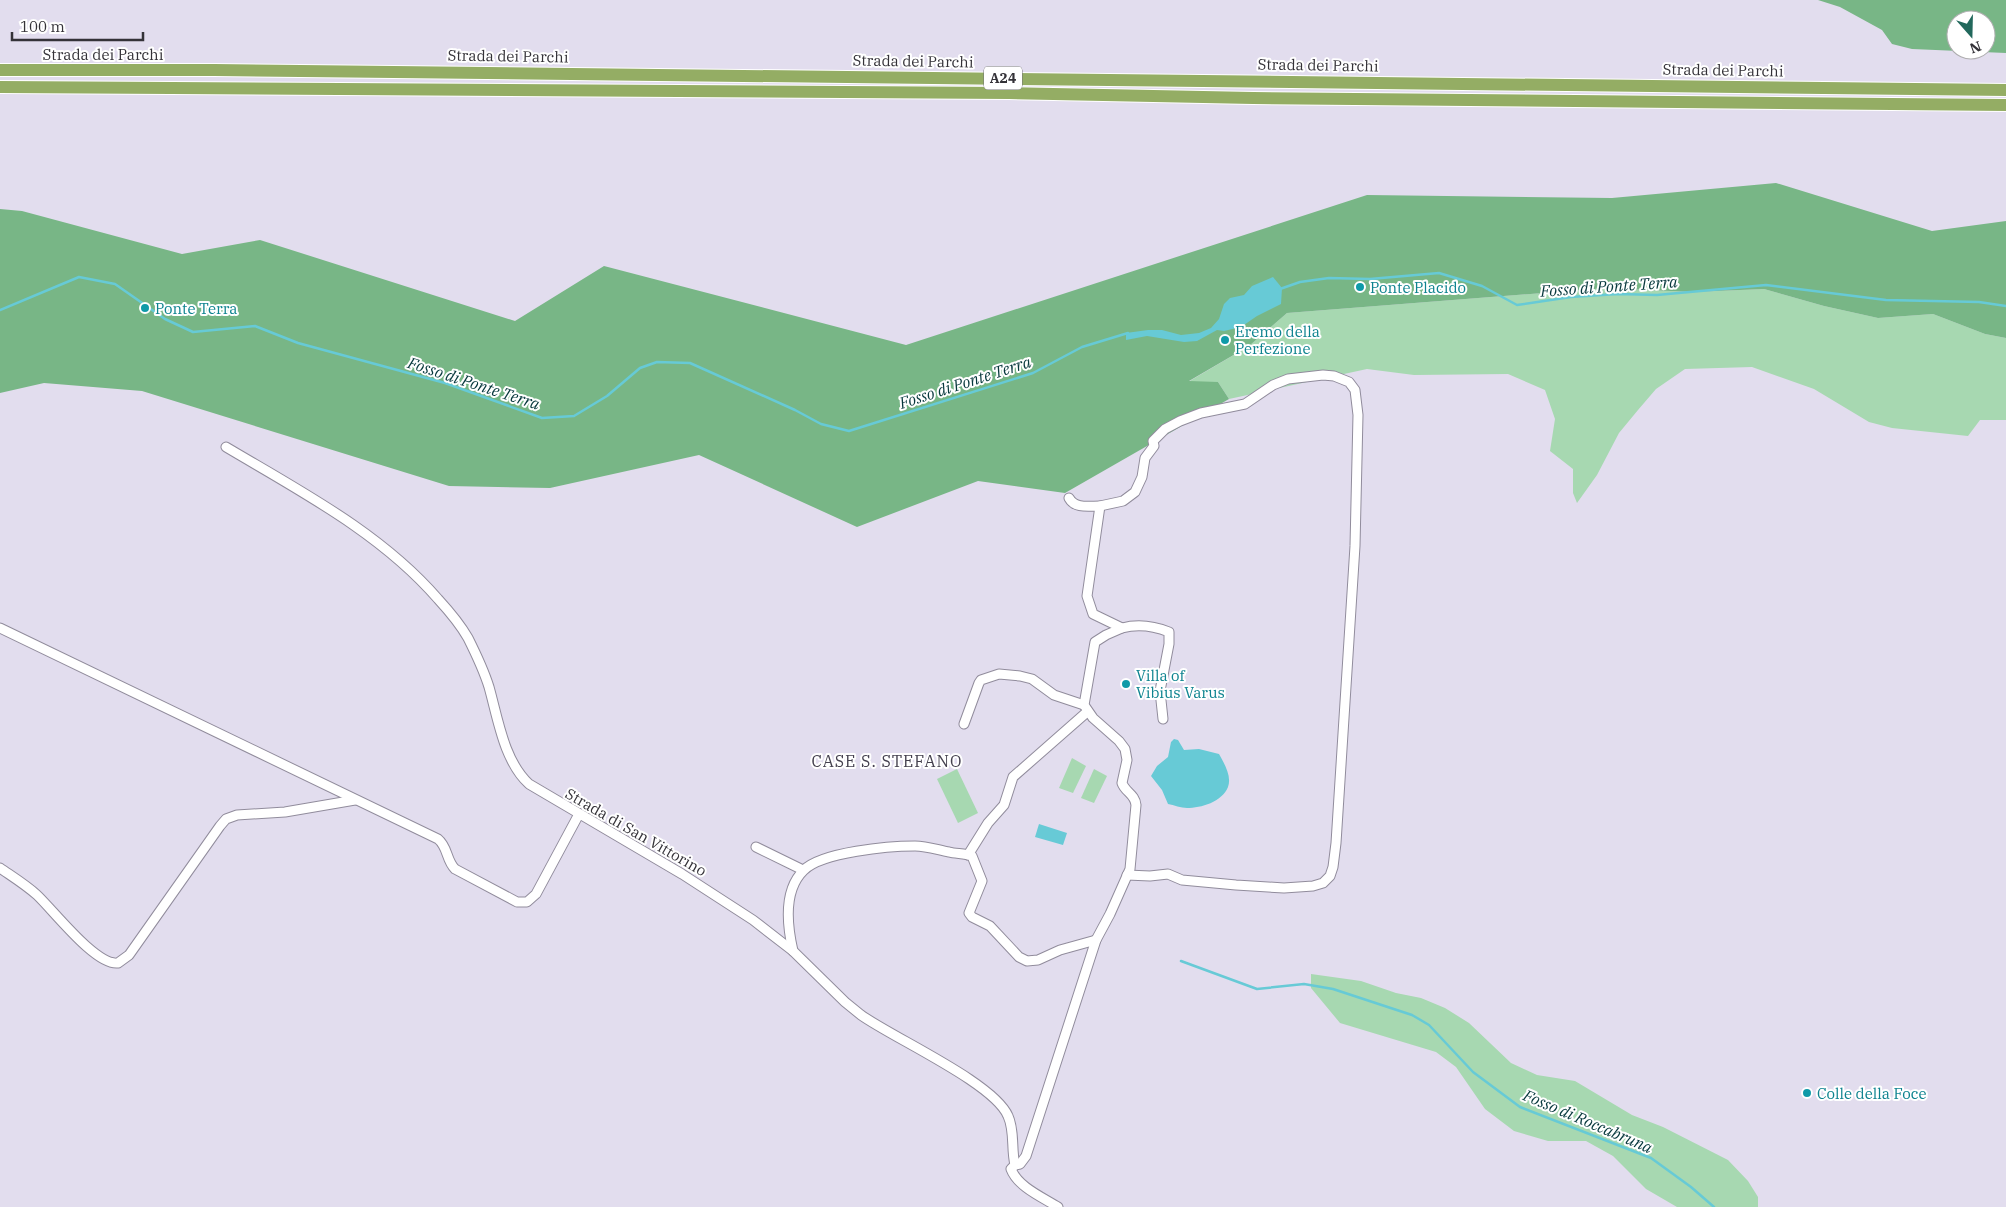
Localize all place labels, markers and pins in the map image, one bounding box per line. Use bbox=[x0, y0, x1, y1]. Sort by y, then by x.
place label: Ponte Placido bbox=[1370, 278, 1466, 297]
marker: Ponte Placido bbox=[1354, 281, 1366, 293]
place label: Ponte Terra bbox=[155, 299, 238, 318]
marker: Ponte Terra bbox=[139, 302, 151, 314]
place label: Eremo della Perfezione bbox=[1235, 322, 1320, 358]
marker: Eremo della Perfezione bbox=[1219, 334, 1231, 346]
place label: Villa of Vibius Varus bbox=[1136, 666, 1225, 702]
marker: Villa of Vibius Varus bbox=[1120, 678, 1132, 690]
place label: Colle della Foce bbox=[1817, 1084, 1926, 1103]
marker: Colle della Foce bbox=[1801, 1087, 1813, 1099]

